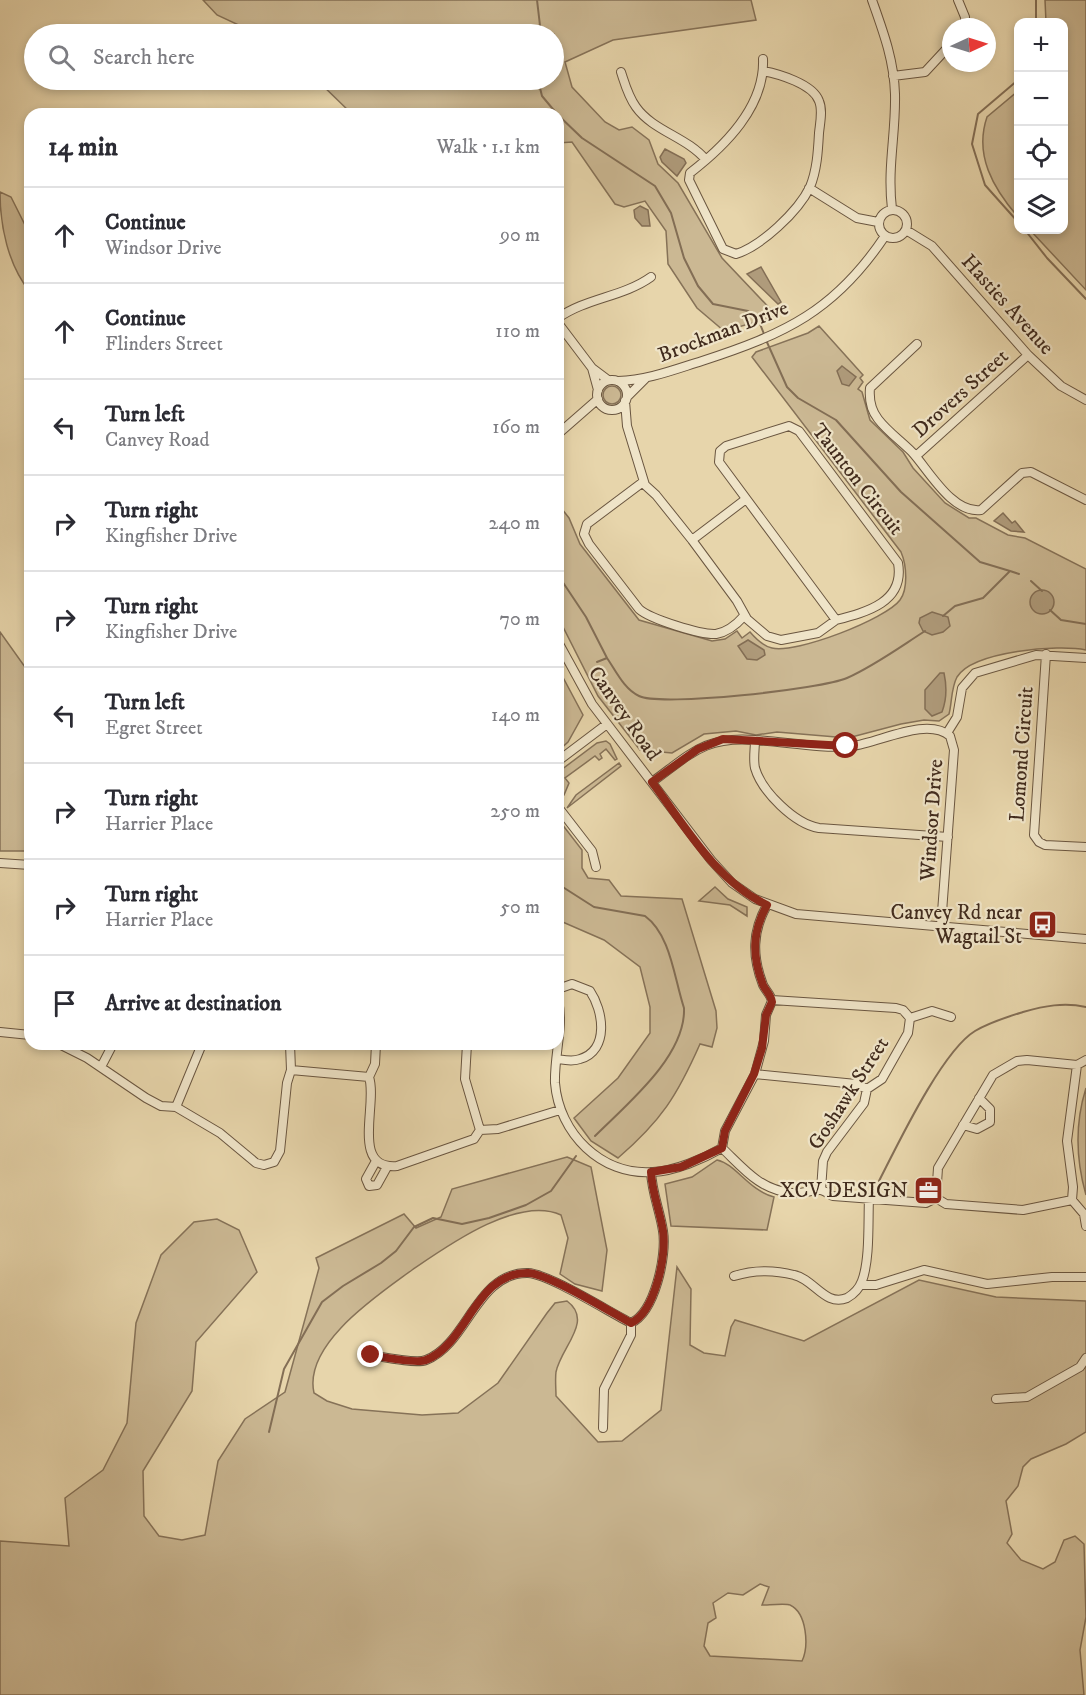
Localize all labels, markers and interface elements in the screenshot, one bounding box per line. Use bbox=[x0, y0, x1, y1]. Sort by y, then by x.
north arrow bbox=[942, 18, 996, 72]
map controls bbox=[1014, 18, 1068, 234]
button: + bbox=[1014, 18, 1068, 72]
search box bbox=[24, 24, 564, 90]
icon: search bbox=[45, 41, 78, 74]
text: Search here bbox=[93, 44, 195, 71]
button: − bbox=[1014, 72, 1068, 126]
button: locate bbox=[1014, 126, 1068, 180]
text: 14 min bbox=[48, 131, 118, 164]
text: Walk · 1.1 km bbox=[436, 135, 540, 160]
button: layers bbox=[1014, 180, 1068, 234]
text: Continue bbox=[105, 209, 186, 236]
icon: ahead bbox=[48, 219, 81, 252]
text: 90 m bbox=[500, 223, 540, 248]
text: Windsor Drive bbox=[105, 236, 221, 261]
street label: Hasties Avenue bbox=[955, 249, 1059, 361]
street label: Brockman Drive bbox=[654, 295, 793, 369]
text: Continue bbox=[105, 305, 186, 332]
icon: ahead bbox=[48, 315, 81, 348]
text: 110 m bbox=[495, 319, 540, 344]
text: Flinders Street bbox=[105, 332, 223, 357]
street label: Drovers Street bbox=[907, 344, 1014, 444]
text: Turn left bbox=[105, 401, 185, 428]
icon: left bbox=[48, 411, 81, 444]
text: 160 m bbox=[492, 415, 540, 440]
street label: Taunton Circuit bbox=[806, 419, 909, 541]
text: Canvey Road bbox=[105, 428, 209, 453]
text: Turn right bbox=[105, 497, 198, 524]
icon: right bbox=[48, 507, 81, 540]
text: 240 m bbox=[489, 511, 540, 536]
text: Kingfisher Drive bbox=[105, 524, 237, 549]
text: Turn right bbox=[105, 593, 198, 620]
icon: right bbox=[48, 603, 81, 636]
text: 70 m bbox=[499, 607, 540, 632]
text: Kingfisher Drive bbox=[105, 620, 237, 645]
street label: Canvey Road bbox=[582, 661, 667, 766]
street label: Lomond Circuit bbox=[1004, 685, 1040, 823]
text: Turn left bbox=[105, 689, 185, 716]
icon: left bbox=[48, 699, 81, 732]
text: 140 m bbox=[491, 703, 540, 728]
text: Egret Street bbox=[105, 716, 203, 741]
route start bbox=[832, 732, 858, 758]
street label: Windsor Drive bbox=[915, 758, 949, 883]
text: Turn right bbox=[105, 785, 198, 812]
icon: right bbox=[48, 795, 81, 828]
text: 250 m bbox=[490, 799, 540, 824]
text: Harrier Place bbox=[105, 812, 213, 837]
text: Turn right bbox=[105, 881, 198, 908]
icon: right bbox=[48, 891, 81, 924]
text: 50 m bbox=[500, 895, 540, 920]
place label: Canvey Rd near Wagtail St bbox=[891, 900, 1022, 950]
text: Harrier Place bbox=[105, 908, 213, 933]
bus stop icon: Canvey Rd near Wagtail St bbox=[1027, 908, 1059, 940]
icon: arrive bbox=[48, 987, 81, 1020]
text: Arrive at destination bbox=[105, 990, 282, 1017]
street label: Goshawk Street bbox=[803, 1032, 895, 1155]
office icon: XCV DESIGN bbox=[913, 1174, 945, 1206]
place label: XCV DESIGN bbox=[780, 1178, 908, 1204]
route end bbox=[357, 1341, 383, 1367]

